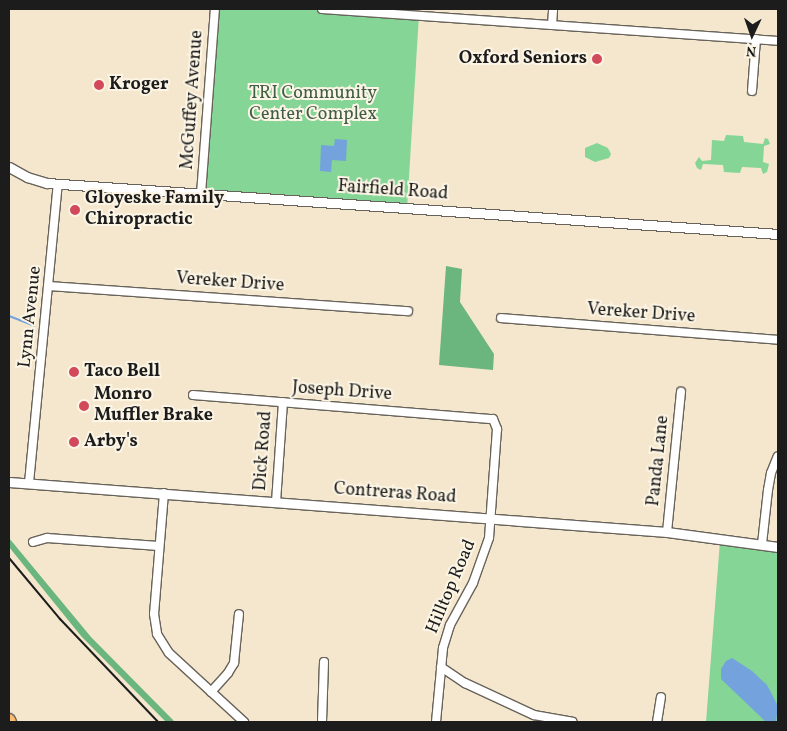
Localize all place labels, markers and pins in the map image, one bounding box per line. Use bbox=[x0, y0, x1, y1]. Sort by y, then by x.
place label: Oxford Seniors bbox=[459, 48, 587, 70]
marker: Oxford Seniors bbox=[591, 53, 603, 65]
place label: Kroger bbox=[109, 74, 169, 96]
marker: Kroger bbox=[93, 79, 105, 91]
place label: Gloyeske Family Chiropractic bbox=[85, 189, 224, 232]
marker: Gloyeske Family Chiropractic bbox=[69, 204, 81, 216]
place label: Taco Bell bbox=[84, 361, 160, 383]
marker: Taco Bell bbox=[68, 366, 80, 378]
place label: Monro Muffler Brake bbox=[94, 385, 213, 428]
marker: Monro Muffler Brake bbox=[78, 400, 90, 412]
place label: Arby's bbox=[84, 431, 138, 453]
marker: Arby's bbox=[68, 436, 80, 448]

